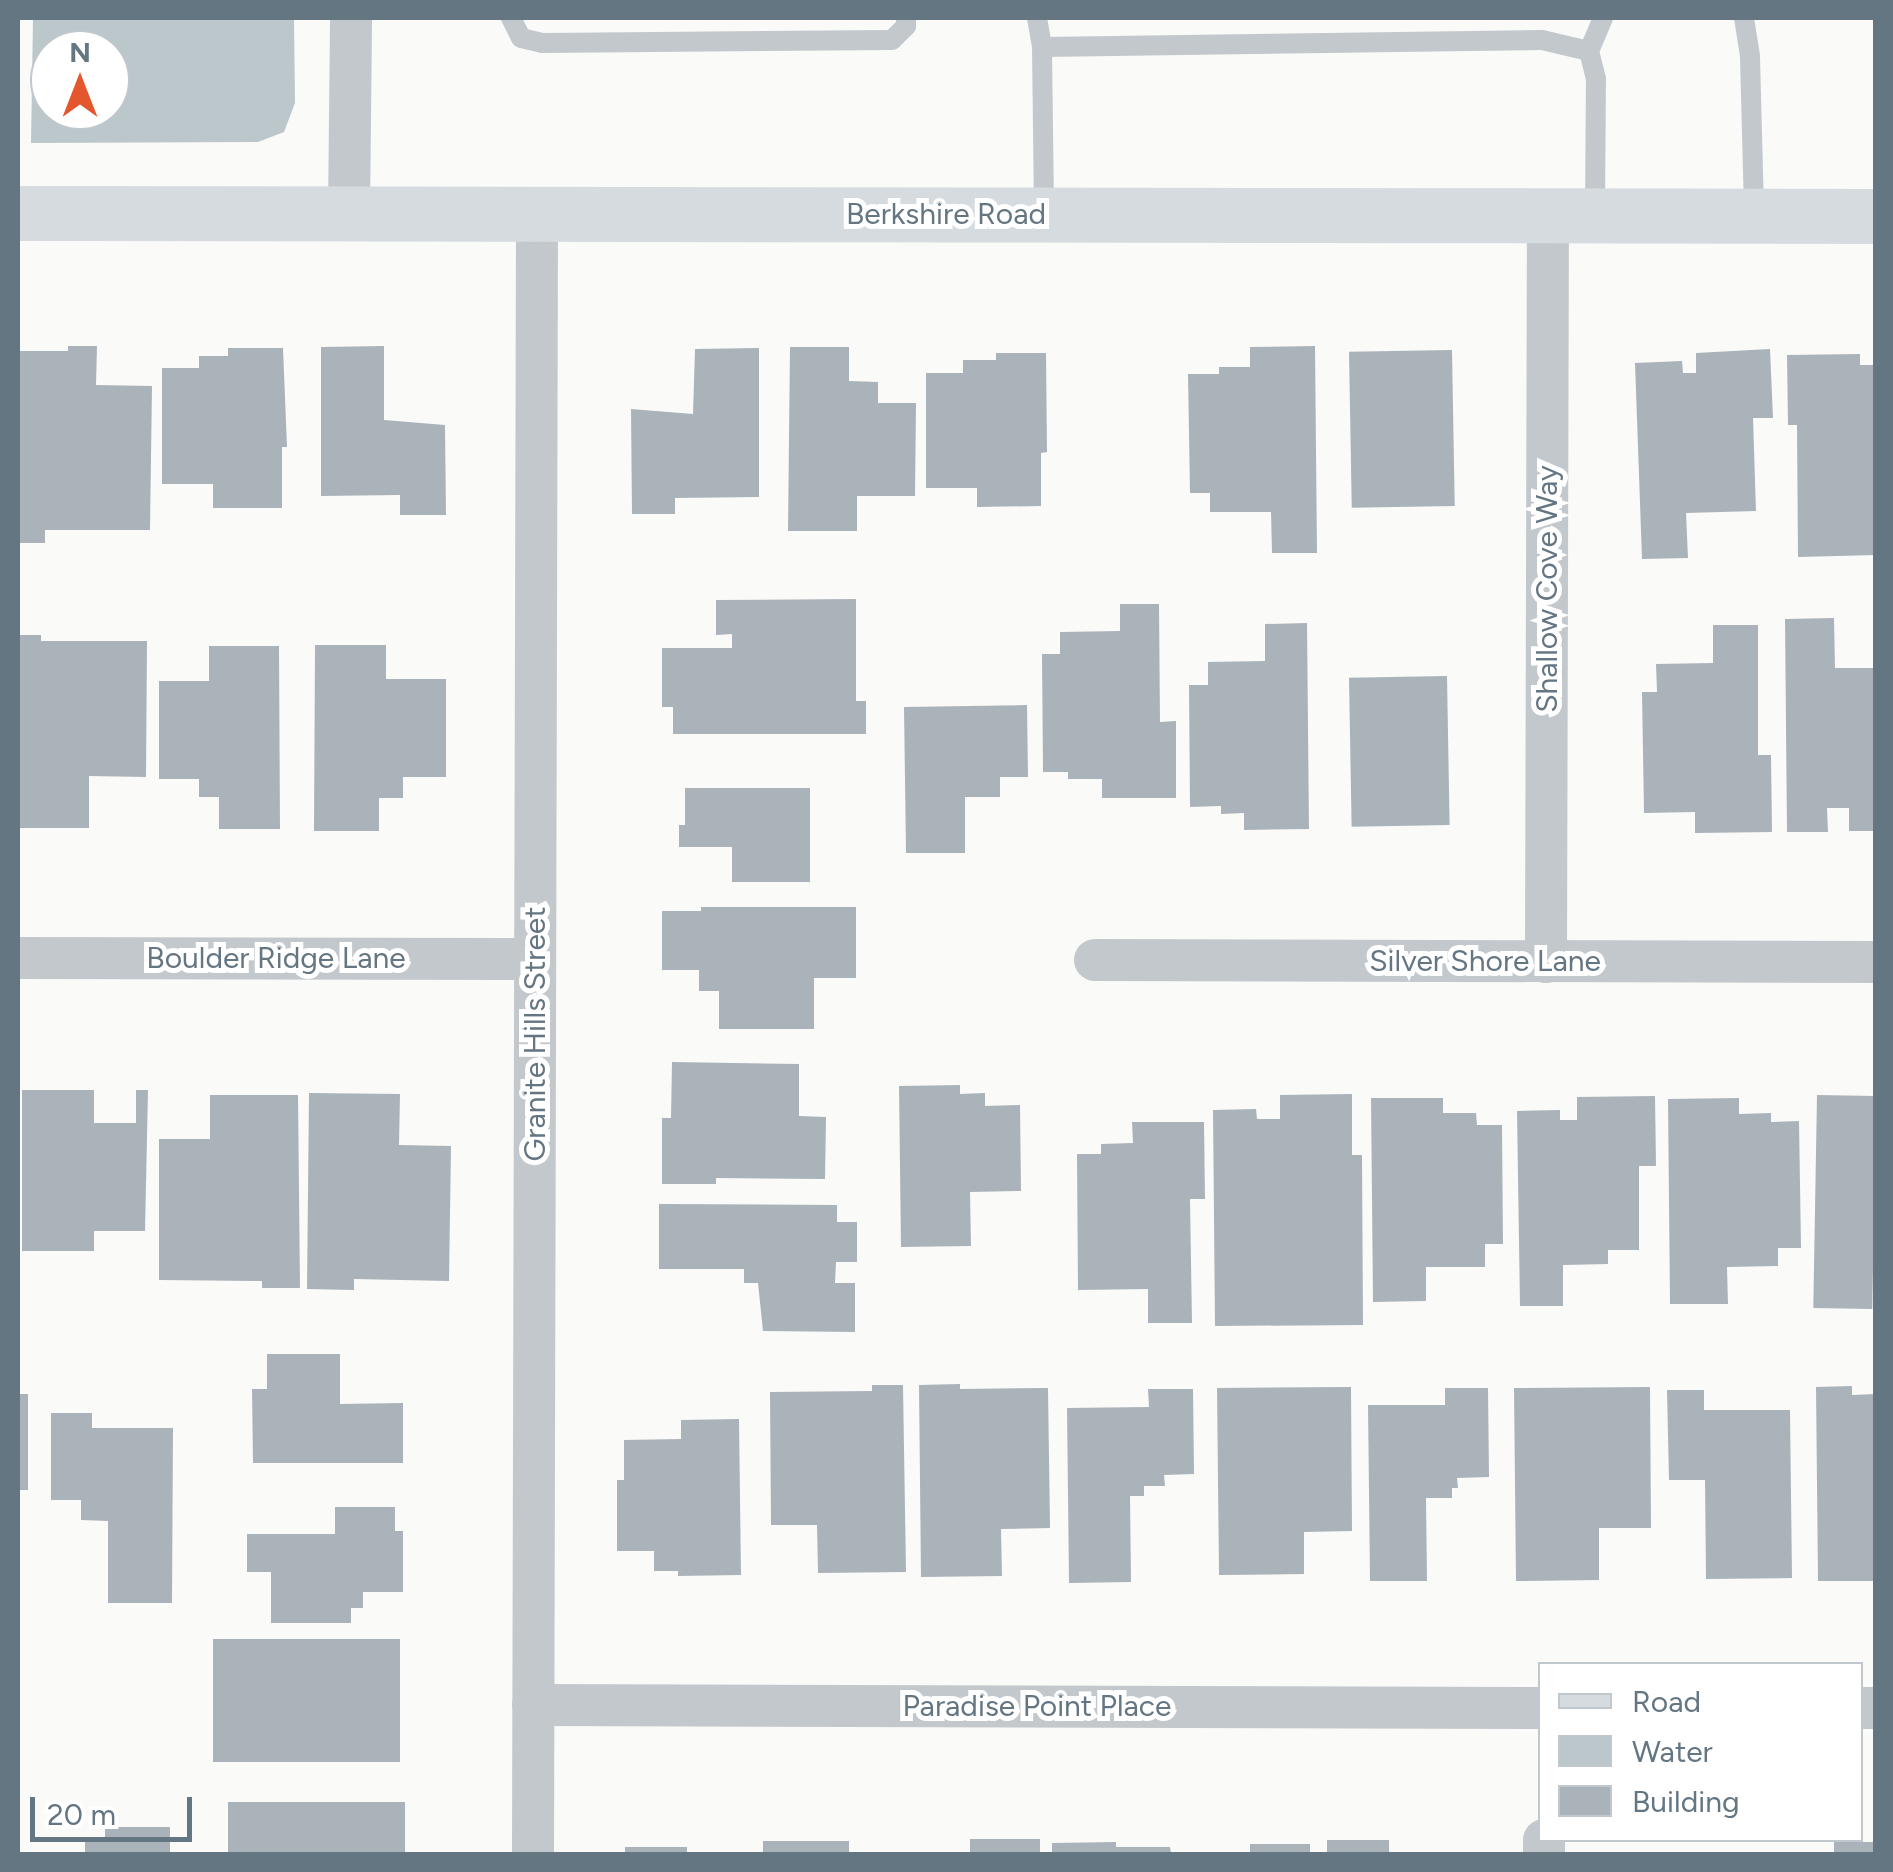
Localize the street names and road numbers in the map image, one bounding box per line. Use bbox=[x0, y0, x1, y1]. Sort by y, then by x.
street label: Berkshire Road bbox=[846, 196, 1046, 232]
street label: Shallow Cove Way bbox=[1529, 465, 1565, 713]
street label: Granite Hills Street bbox=[517, 906, 553, 1162]
street label: Boulder Ridge Lane bbox=[146, 940, 406, 976]
street label: Silver Shore Lane bbox=[1369, 943, 1601, 979]
street label: Paradise Point Place bbox=[903, 1688, 1171, 1724]

